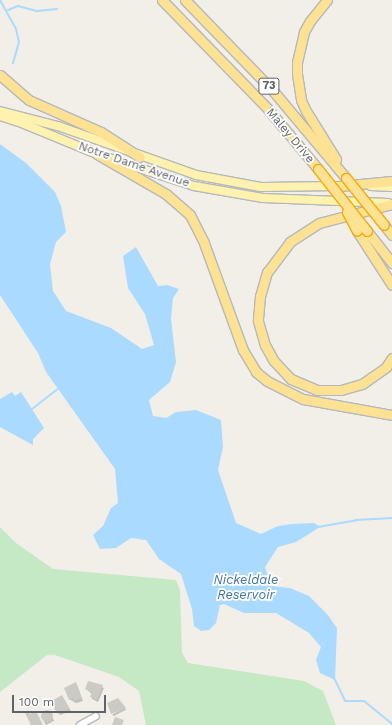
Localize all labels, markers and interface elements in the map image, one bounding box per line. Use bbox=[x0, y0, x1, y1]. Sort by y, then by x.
road number: 73 bbox=[258, 77, 280, 95]
street label: Maley Drive bbox=[263, 106, 317, 166]
street label: Notre Dame Avenue bbox=[76, 139, 192, 191]
water label: Nickeldale Reservoir bbox=[214, 573, 278, 604]
scale bar bbox=[14, 687, 108, 713]
text: 100 m bbox=[19, 695, 54, 709]

